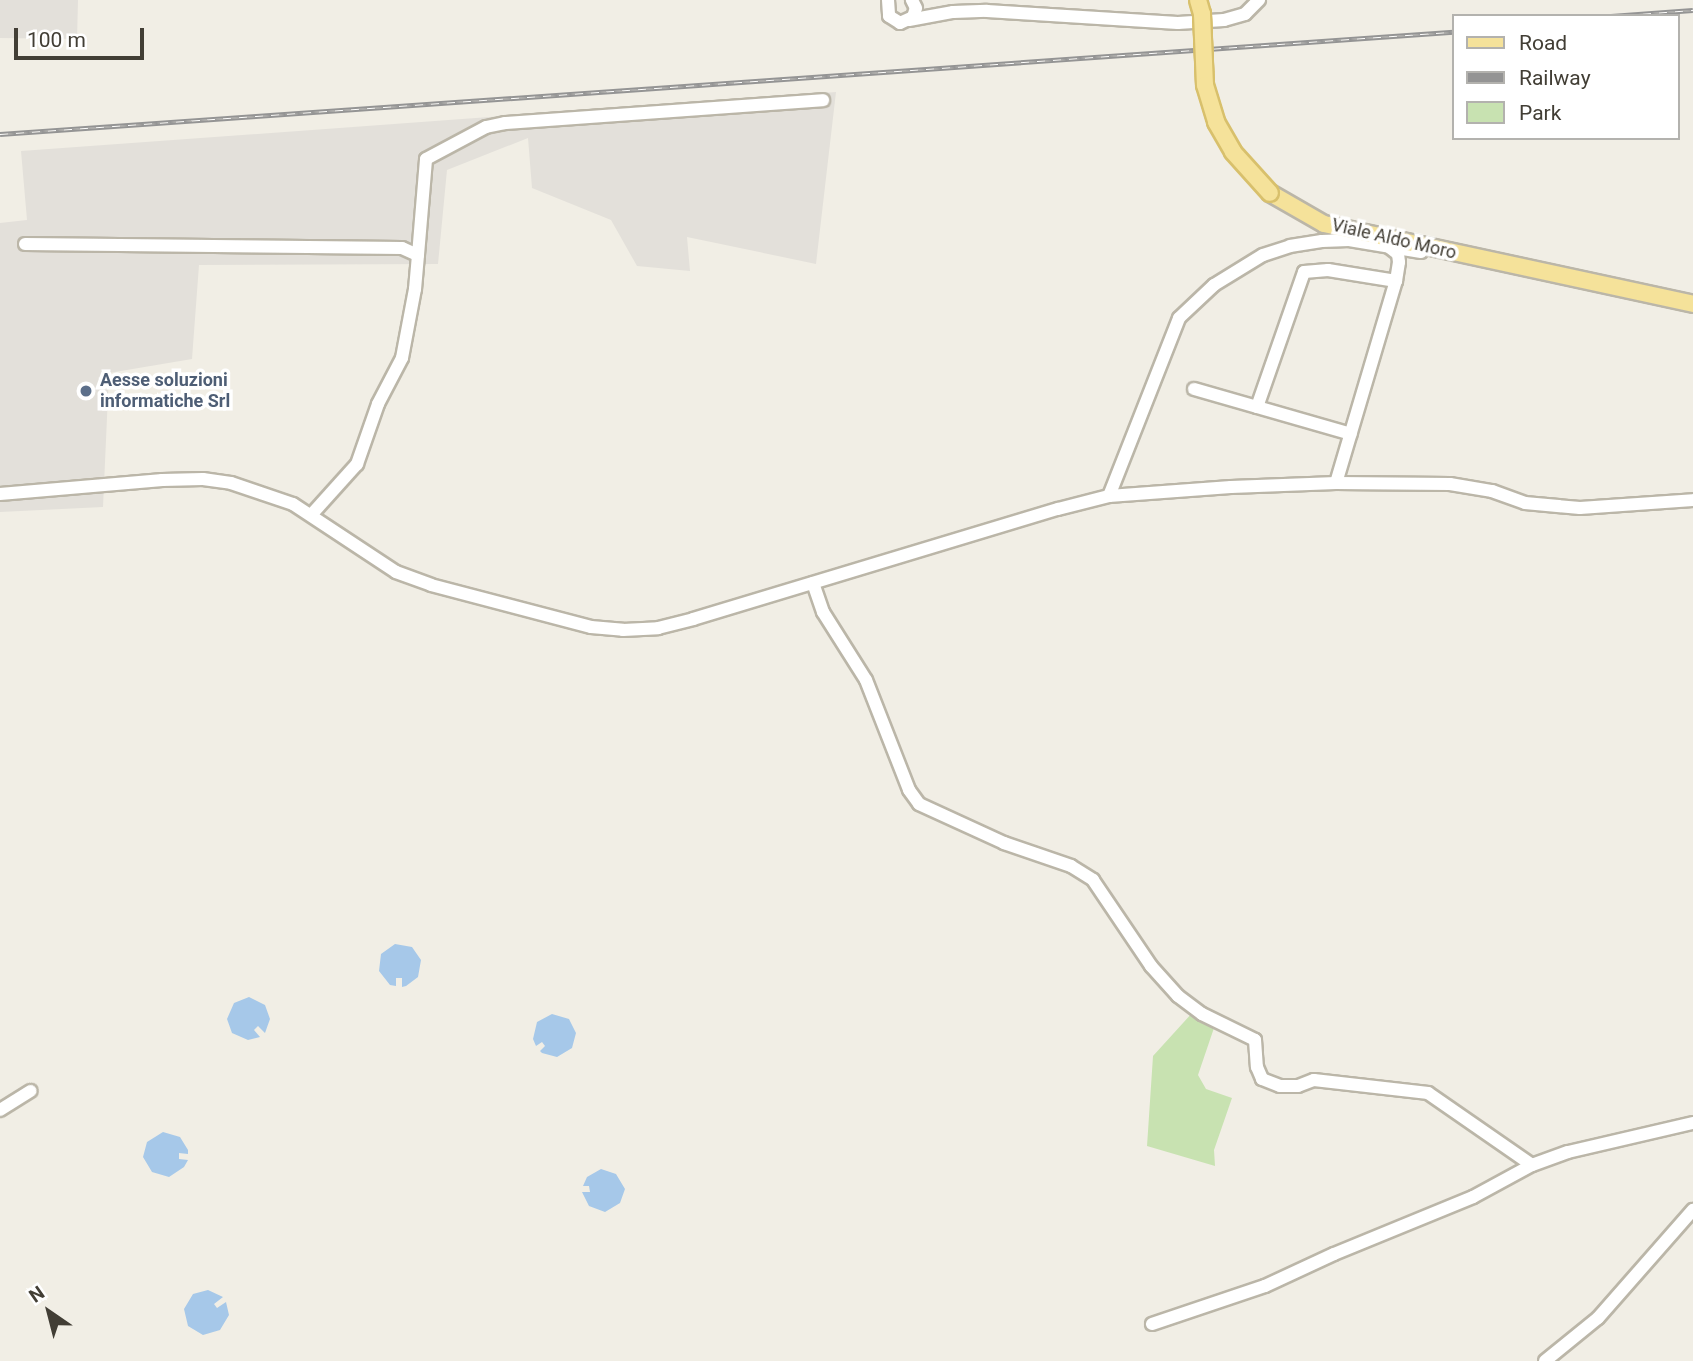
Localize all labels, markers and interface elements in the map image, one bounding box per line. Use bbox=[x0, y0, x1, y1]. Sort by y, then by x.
scale bar bbox=[18, 14, 147, 58]
legend bbox=[1452, 14, 1679, 140]
text: 100 m bbox=[27, 28, 86, 52]
text: Road bbox=[1519, 31, 1567, 55]
text: Railway bbox=[1519, 66, 1591, 90]
text: Park bbox=[1519, 101, 1561, 125]
street label: Viale Aldo Moro bbox=[1330, 214, 1458, 264]
place label: Aesse soluzioni informatiche Srl bbox=[100, 370, 230, 412]
marker: Aesse soluzioni informatiche Srl bbox=[78, 383, 94, 399]
north arrow bbox=[14, 1277, 84, 1347]
text: N bbox=[25, 1281, 49, 1308]

